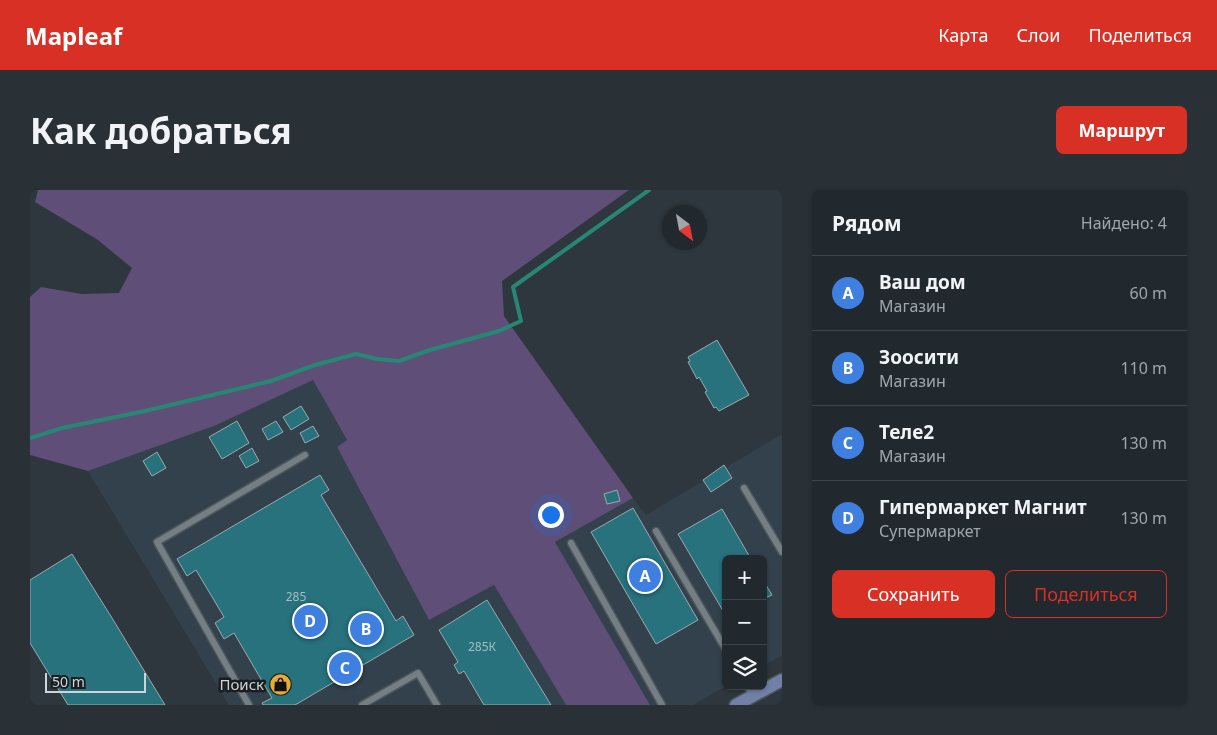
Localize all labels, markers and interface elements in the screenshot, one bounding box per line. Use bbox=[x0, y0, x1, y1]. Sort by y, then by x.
text: Mapleaf bbox=[25, 19, 122, 52]
text: Карта bbox=[938, 23, 988, 47]
text: Слои bbox=[1016, 23, 1060, 47]
text: Поделиться bbox=[1088, 23, 1192, 47]
button: Маршрут bbox=[1056, 106, 1187, 154]
text: Как добраться bbox=[30, 107, 292, 154]
north arrow bbox=[662, 205, 707, 250]
text: Рядом bbox=[832, 209, 902, 237]
text: Найдено: 4 bbox=[1081, 212, 1167, 234]
text: Ваш дом bbox=[879, 269, 966, 295]
text: A bbox=[842, 282, 854, 304]
text: 60 m bbox=[1130, 282, 1167, 304]
text: Магазин bbox=[879, 295, 946, 317]
text: Зоосити bbox=[879, 344, 959, 370]
text: B bbox=[843, 357, 853, 379]
text: 110 m bbox=[1120, 357, 1167, 379]
text: Магазин bbox=[879, 370, 946, 392]
text: Теле2 bbox=[879, 419, 934, 445]
text: C bbox=[843, 432, 853, 454]
text: 130 m bbox=[1120, 432, 1167, 454]
text: Магазин bbox=[879, 445, 946, 467]
text: Гипермаркет Магнит bbox=[879, 494, 1087, 520]
your location bbox=[538, 502, 564, 528]
text: D bbox=[842, 507, 854, 529]
text: 130 m bbox=[1120, 507, 1167, 529]
text: Супермаркет bbox=[879, 520, 981, 542]
map controls bbox=[722, 555, 767, 690]
button: + bbox=[722, 555, 767, 600]
pin: A bbox=[629, 557, 661, 595]
button: Сохранить bbox=[832, 570, 995, 618]
button: Поделиться bbox=[1005, 570, 1167, 618]
house number: 285 bbox=[286, 588, 306, 605]
button: − bbox=[722, 600, 767, 645]
pin: D bbox=[294, 602, 326, 640]
pin: B bbox=[350, 610, 382, 648]
house number: 285К bbox=[468, 638, 497, 655]
button: layers bbox=[722, 645, 767, 690]
pin: C bbox=[329, 649, 361, 687]
scale bar bbox=[45, 670, 146, 693]
text: 50 m bbox=[52, 672, 85, 691]
shop icon: Поиск bbox=[268, 672, 292, 696]
place label: Поиск bbox=[219, 674, 264, 694]

